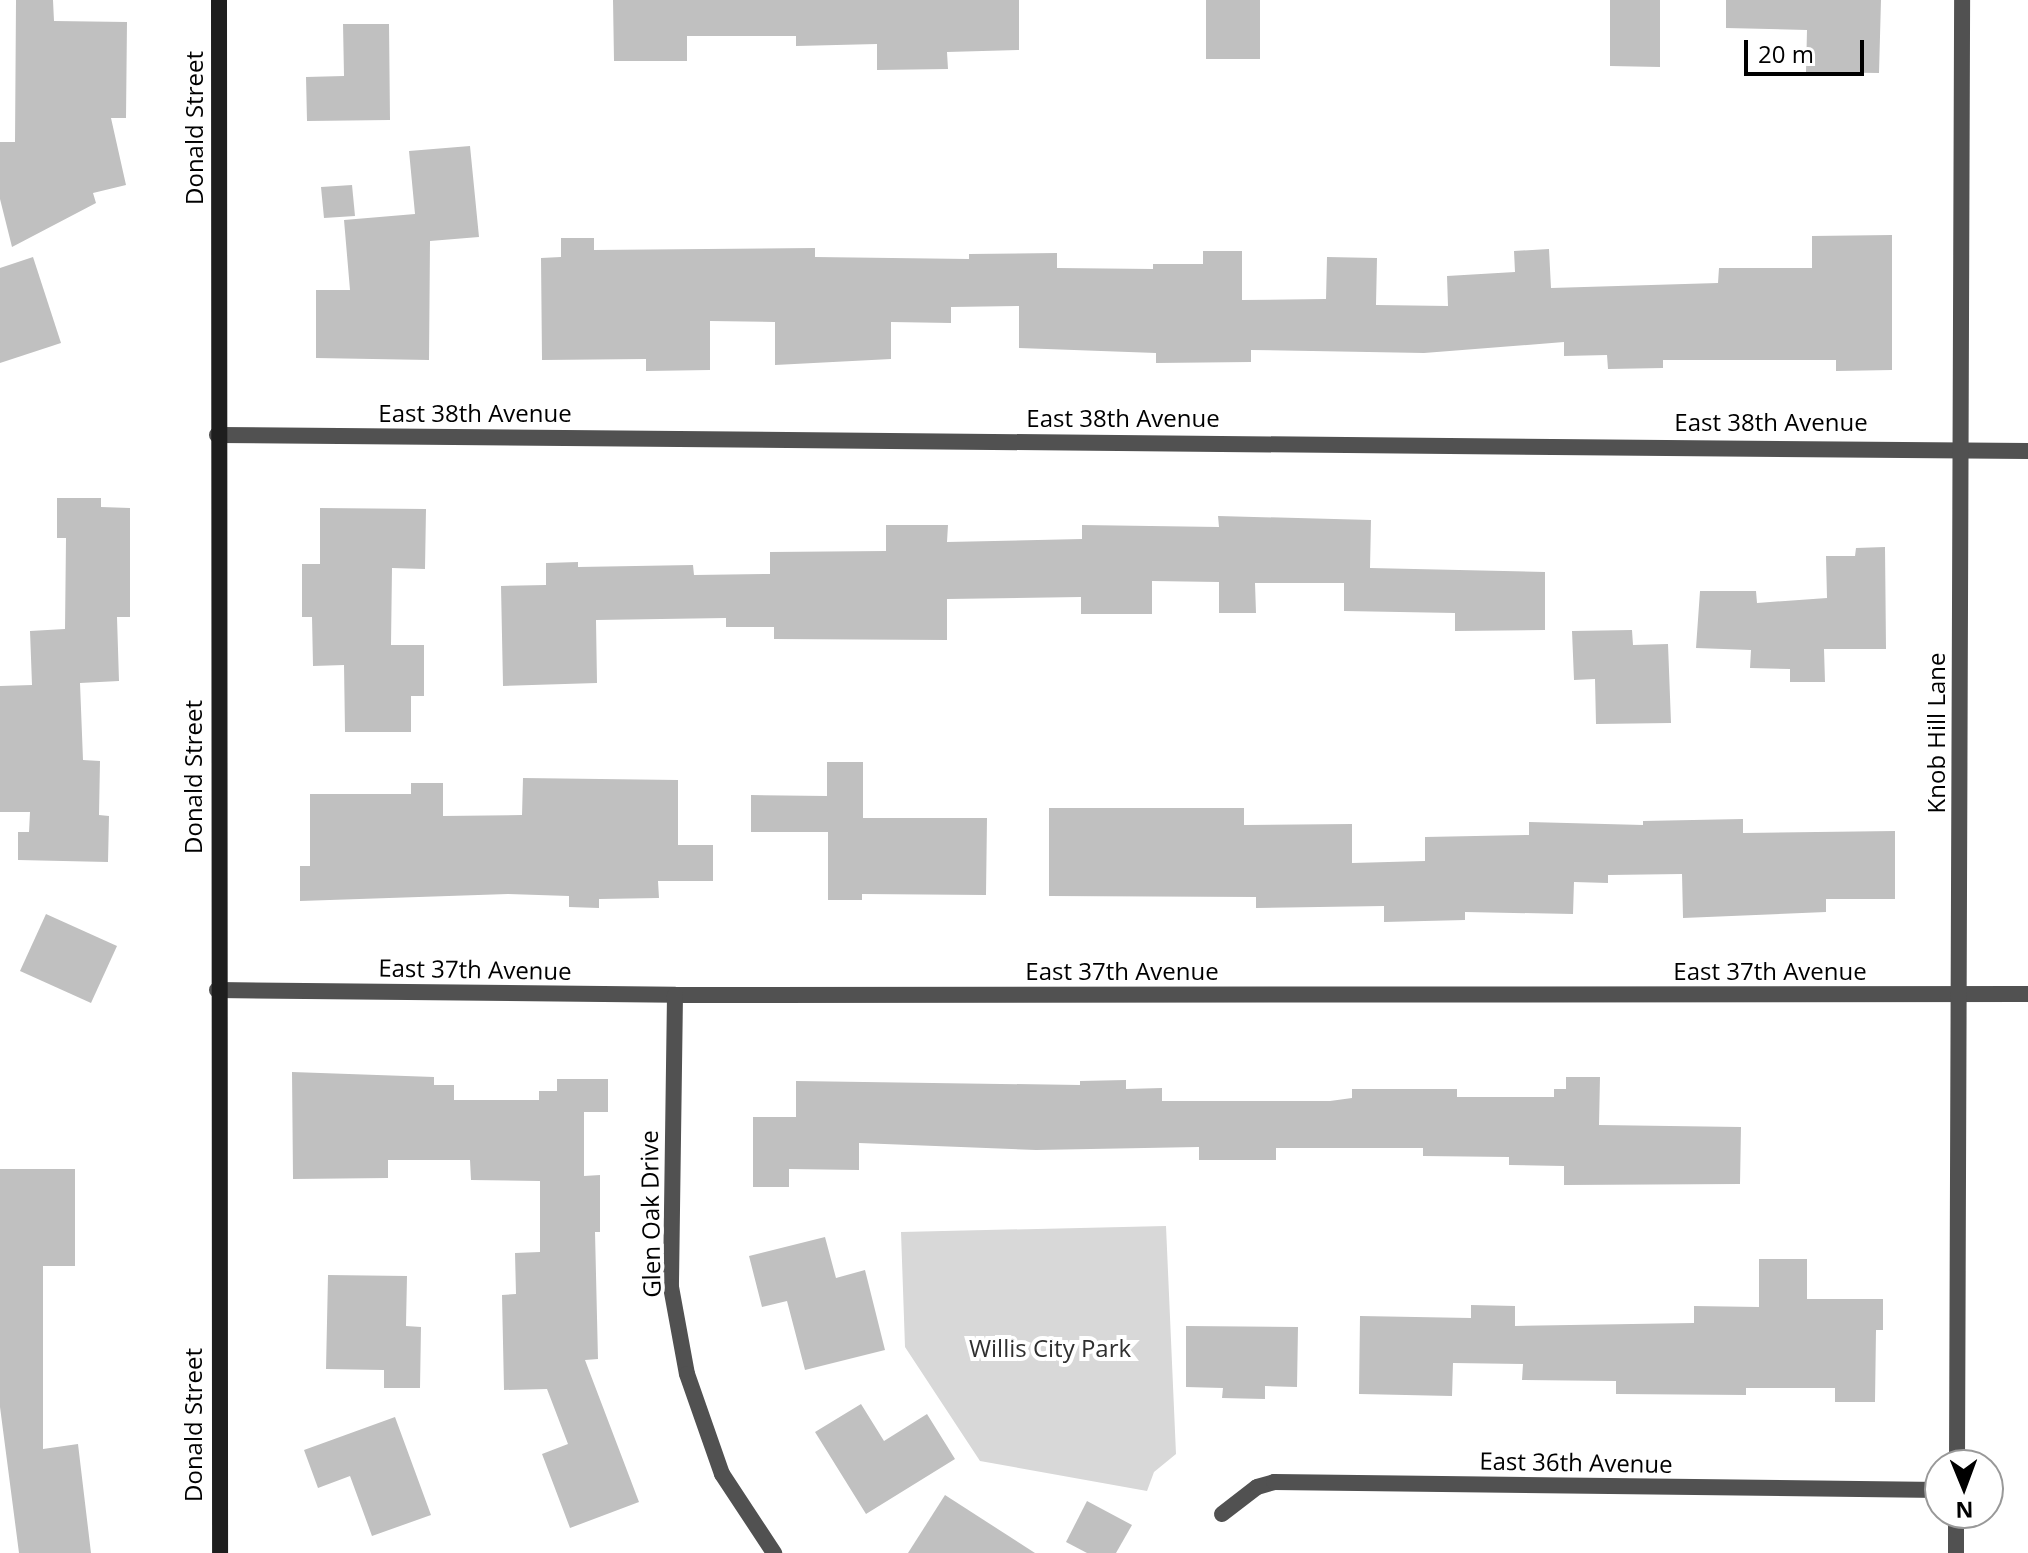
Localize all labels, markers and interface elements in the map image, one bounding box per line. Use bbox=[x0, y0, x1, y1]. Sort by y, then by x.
scale bar bbox=[1748, 24, 1868, 74]
text: 20 m bbox=[1758, 37, 1814, 70]
street label: Donald Street bbox=[180, 51, 208, 205]
street label: East 38th Avenue bbox=[378, 399, 572, 427]
street label: East 38th Avenue bbox=[1026, 404, 1220, 432]
street label: East 38th Avenue bbox=[1674, 408, 1868, 436]
street label: Knob Hill Lane bbox=[1922, 653, 1950, 813]
street label: Donald Street bbox=[179, 700, 207, 854]
street label: East 37th Avenue bbox=[378, 953, 572, 985]
street label: East 37th Avenue bbox=[1025, 957, 1219, 985]
street label: East 37th Avenue bbox=[1673, 957, 1867, 985]
street label: Glen Oak Drive bbox=[634, 1130, 666, 1298]
park label: Willis City Park bbox=[969, 1334, 1131, 1362]
street label: Donald Street bbox=[179, 1348, 207, 1502]
street label: East 36th Avenue bbox=[1479, 1446, 1673, 1478]
north arrow bbox=[1924, 1449, 2004, 1529]
text: N bbox=[1955, 1496, 1974, 1526]

